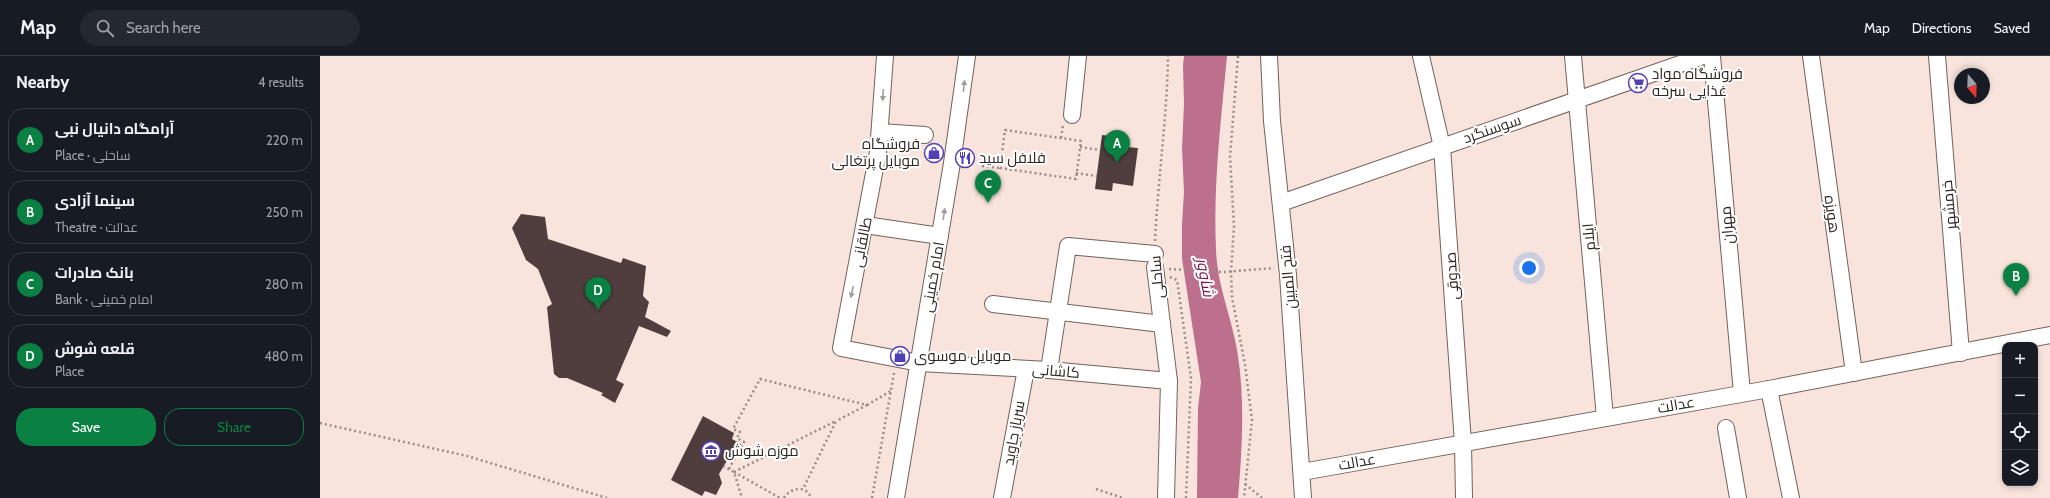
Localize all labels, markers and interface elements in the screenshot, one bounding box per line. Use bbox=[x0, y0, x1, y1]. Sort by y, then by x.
search box bbox=[80, 10, 360, 46]
text: Map bbox=[20, 16, 56, 39]
icon: search bbox=[94, 17, 116, 39]
text: Search here bbox=[126, 19, 201, 37]
text: Map bbox=[1864, 19, 1890, 37]
text: Directions bbox=[1912, 19, 1972, 37]
text: Saved bbox=[1994, 19, 2030, 37]
place label: فروشگاه مواد غذایی سرخه bbox=[1652, 65, 1743, 101]
north arrow bbox=[1954, 68, 1990, 104]
text: Nearby bbox=[16, 72, 69, 92]
supermarket icon: فروشگاه مواد غذایی سرخه bbox=[1627, 72, 1649, 94]
text: 4 results bbox=[258, 74, 304, 90]
one-way arrow bbox=[961, 80, 967, 92]
one-way arrow bbox=[880, 89, 887, 101]
street label: سوسنگرد bbox=[1461, 111, 1523, 147]
text: آرامگاه دانیال نبی bbox=[55, 120, 174, 138]
pin: A bbox=[1104, 130, 1130, 163]
text: A bbox=[26, 132, 34, 148]
text: 220 m bbox=[266, 132, 303, 148]
place label: فروشگاه موبایل پرتغالی bbox=[832, 135, 920, 171]
shop icon: فروشگاه موبایل پرتغالی bbox=[923, 142, 945, 164]
text: Place · ساحلی bbox=[55, 147, 130, 163]
restaurant icon: فلافل سید bbox=[954, 147, 976, 169]
place label: فلافل سید bbox=[979, 149, 1046, 168]
pin: C bbox=[975, 170, 1001, 203]
street label: خرمشهر bbox=[1938, 179, 1961, 232]
text: سینما آزادی bbox=[55, 192, 135, 210]
street label: هویزه bbox=[1820, 194, 1844, 234]
text: B bbox=[26, 204, 34, 220]
text: 250 m bbox=[266, 204, 303, 220]
street label: مهران bbox=[1716, 205, 1739, 245]
one-way arrow bbox=[941, 208, 947, 221]
street label: طالقانی bbox=[848, 215, 877, 269]
text: Theatre · عدالت bbox=[55, 219, 138, 235]
street label: ایلام bbox=[1579, 222, 1600, 251]
street label: امام خمینی bbox=[918, 240, 949, 314]
street label: فتح المبین bbox=[1276, 244, 1302, 310]
street label: صدوقی bbox=[1441, 251, 1464, 301]
water label: شاوور bbox=[1192, 254, 1219, 299]
street label: ساحلی bbox=[1146, 255, 1169, 299]
your location bbox=[1519, 258, 1539, 278]
pin: B bbox=[2003, 263, 2029, 296]
text: بانک صادرات bbox=[55, 264, 134, 282]
text: C bbox=[26, 276, 34, 292]
text: 280 m bbox=[265, 276, 303, 292]
pin: D bbox=[585, 277, 611, 310]
one-way arrow bbox=[849, 286, 855, 298]
text: Bank · امام خمینی bbox=[55, 291, 153, 307]
text: قلعه شوش bbox=[55, 340, 135, 358]
map controls bbox=[2002, 342, 2038, 486]
button: + bbox=[2002, 342, 2038, 378]
shop icon: موبایل موسوى bbox=[889, 345, 911, 367]
place label: موبایل موسوى bbox=[914, 347, 1011, 366]
text: D bbox=[25, 348, 35, 364]
text: 480 m bbox=[264, 348, 303, 364]
street label: کاشانی bbox=[1031, 360, 1081, 383]
text: Place bbox=[55, 363, 84, 379]
button: − bbox=[2002, 378, 2038, 414]
street label: عدالت bbox=[1656, 393, 1696, 417]
street label: سرباز جاوید bbox=[999, 399, 1029, 467]
button: Save bbox=[16, 408, 156, 446]
button: Share bbox=[164, 408, 304, 446]
button: locate bbox=[2002, 414, 2038, 450]
museum icon: موزه شوش bbox=[700, 440, 722, 462]
place label: موزه شوش bbox=[725, 442, 799, 461]
street label: عدالت bbox=[1337, 450, 1377, 474]
button: layers bbox=[2002, 450, 2038, 486]

